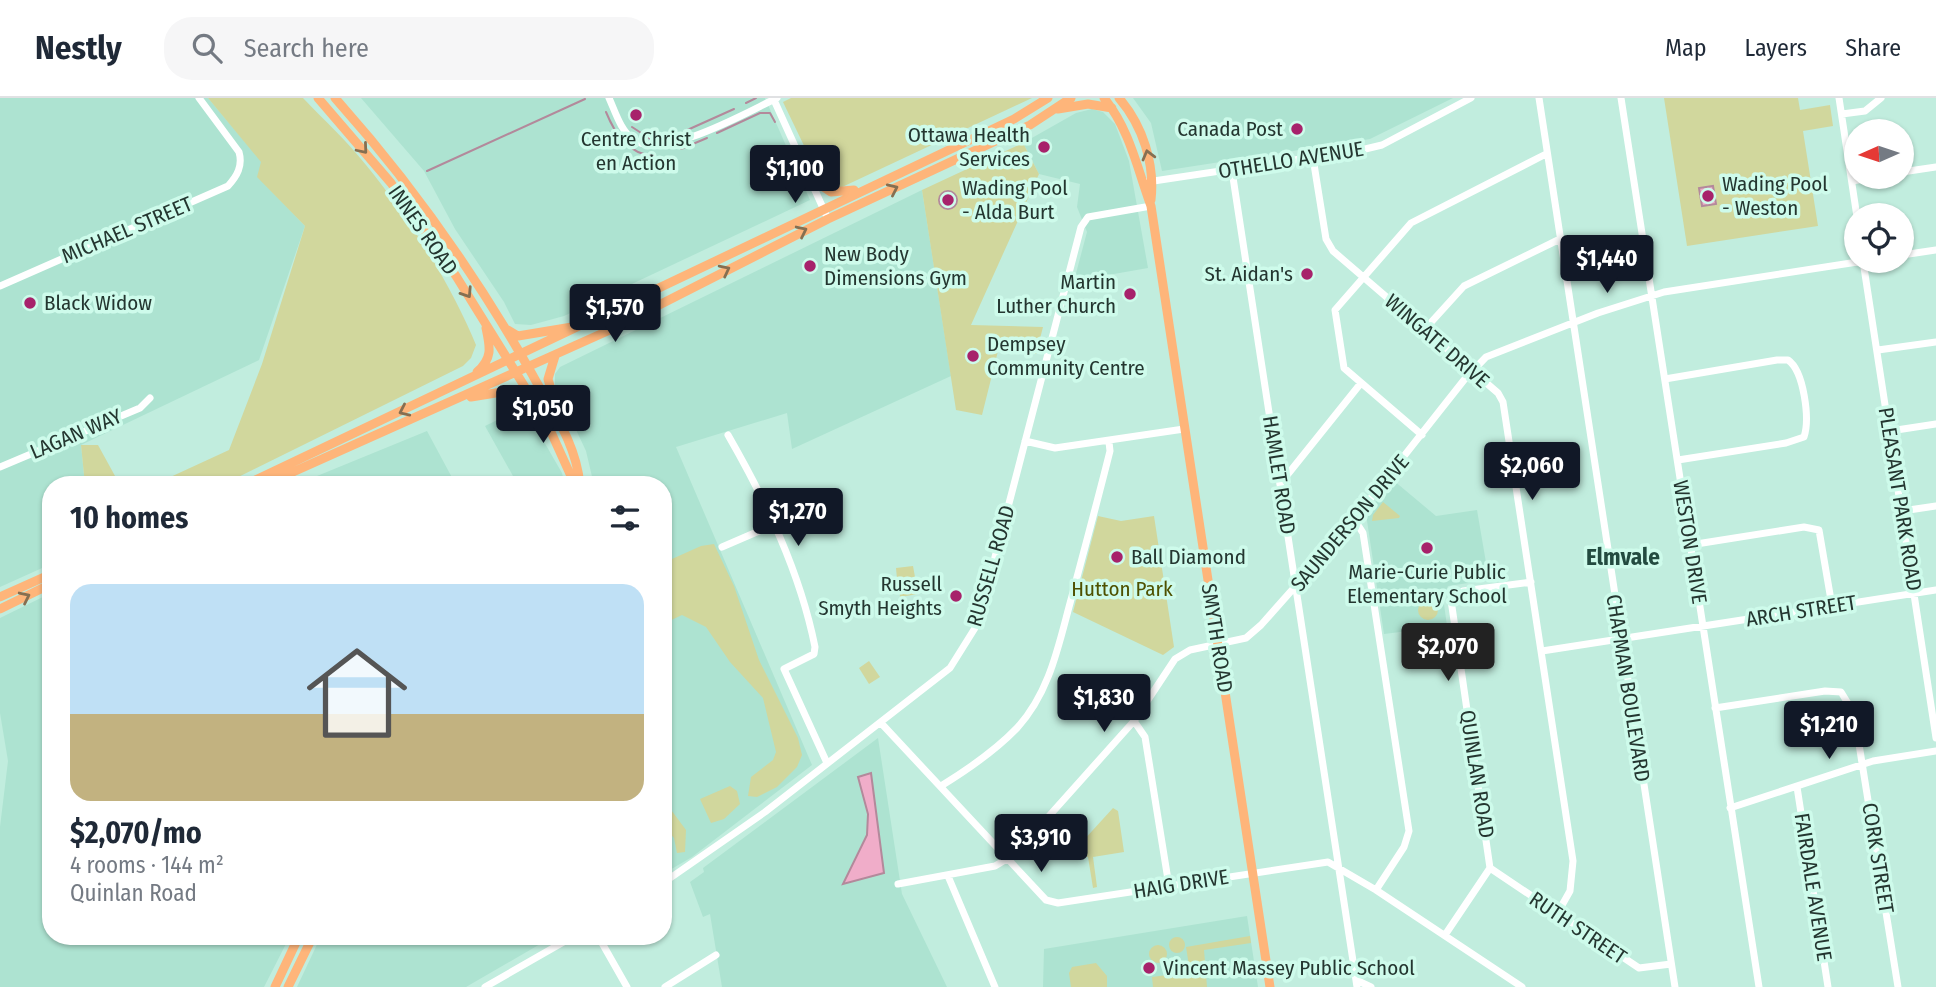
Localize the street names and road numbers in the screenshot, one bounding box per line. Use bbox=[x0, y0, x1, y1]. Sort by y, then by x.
street label: OTHELLO AVENUE bbox=[1216, 136, 1366, 184]
street label: INNES ROAD bbox=[383, 180, 463, 280]
street label: MICHAEL STREET bbox=[58, 191, 197, 269]
street label: WINGATE DRIVE bbox=[1379, 288, 1495, 394]
street label: LAGAN WAY bbox=[26, 403, 126, 465]
street label: PLEASANT PARK ROAD bbox=[1873, 405, 1927, 593]
street label: HAMLET ROAD bbox=[1257, 414, 1301, 536]
street label: SAUNDERSON DRIVE bbox=[1285, 449, 1415, 597]
street label: WESTON DRIVE bbox=[1667, 478, 1713, 606]
street label: RUSSELL ROAD bbox=[961, 502, 1021, 630]
street label: SMYTH ROAD bbox=[1196, 582, 1238, 694]
street label: ARCH STREET bbox=[1744, 589, 1858, 633]
street label: CHAPMAN BOULEVARD bbox=[1600, 592, 1656, 784]
street label: QUINLAN ROAD bbox=[1454, 708, 1500, 840]
street label: CORK STREET bbox=[1856, 801, 1900, 915]
street label: FAIRDALE AVENUE bbox=[1788, 811, 1838, 963]
street label: HAIG DRIVE bbox=[1132, 864, 1231, 904]
street label: RUTH STREET bbox=[1524, 886, 1632, 970]

